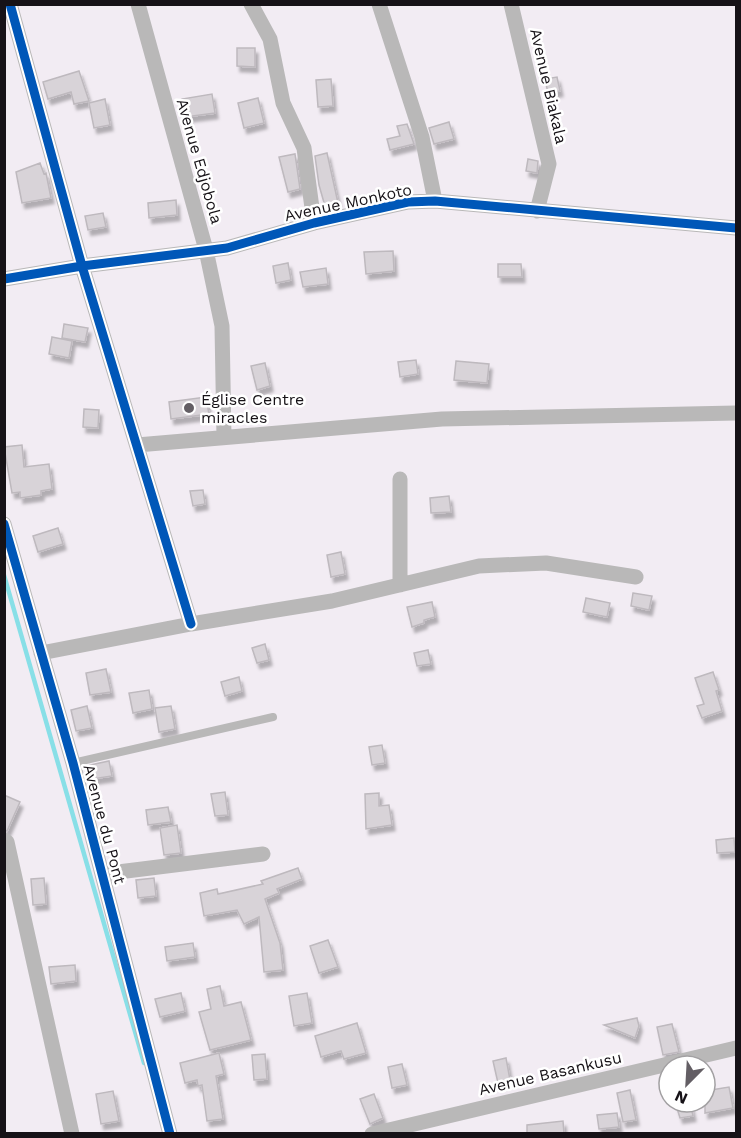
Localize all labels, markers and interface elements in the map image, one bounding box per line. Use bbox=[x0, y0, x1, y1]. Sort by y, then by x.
street label: Avenue Biakala bbox=[526, 27, 571, 146]
street label: Avenue Edjobola bbox=[173, 96, 226, 226]
street label: Avenue Monkoto bbox=[283, 180, 413, 225]
place label: Église Centre miracles bbox=[201, 390, 304, 427]
marker: Église Centre miracles bbox=[182, 401, 196, 415]
street label: Avenue du Pont bbox=[79, 762, 130, 886]
street label: Avenue Basankusu bbox=[477, 1048, 623, 1099]
north arrow bbox=[657, 1054, 717, 1114]
text: N bbox=[672, 1086, 690, 1108]

